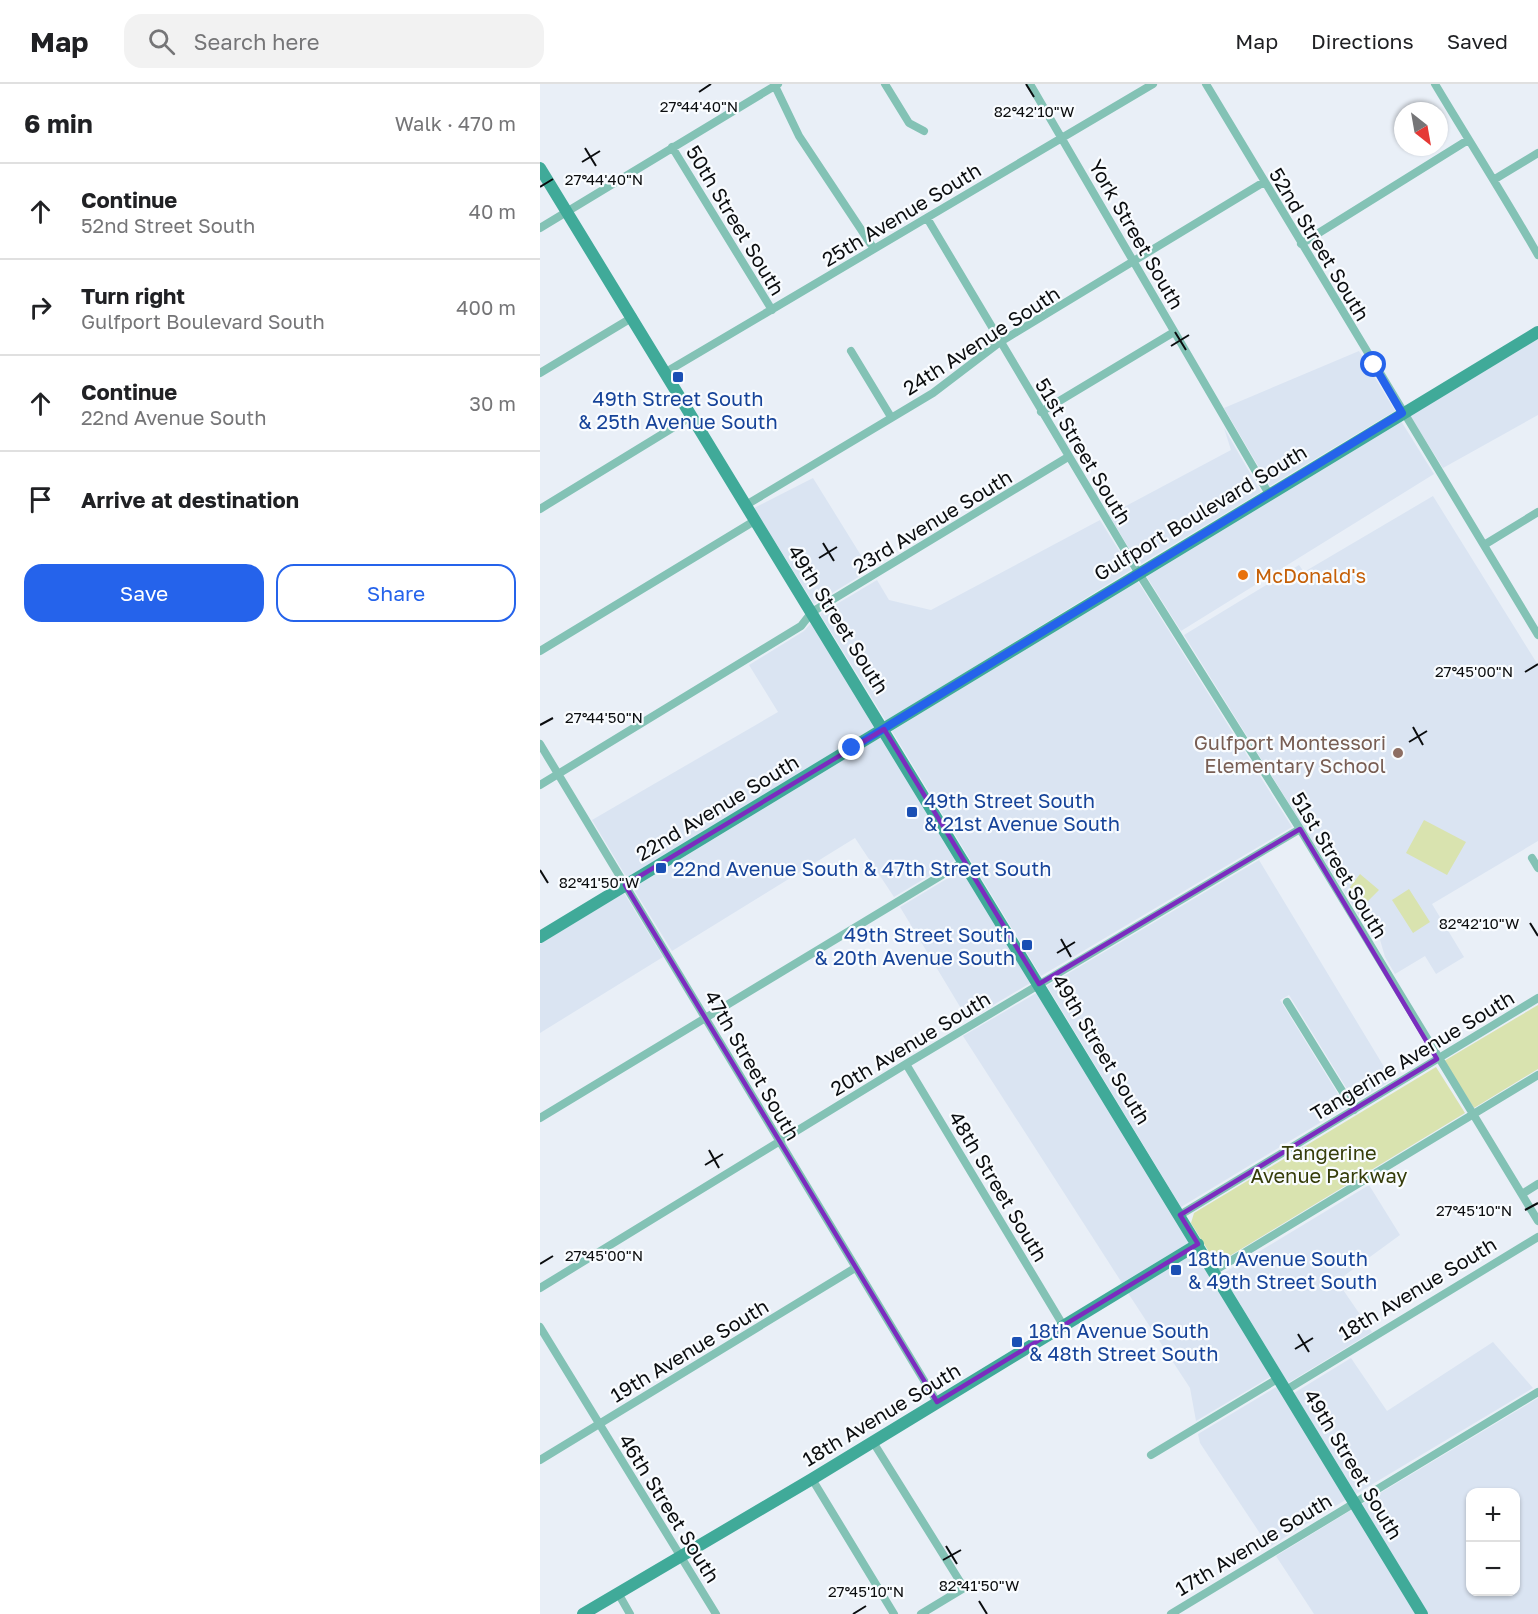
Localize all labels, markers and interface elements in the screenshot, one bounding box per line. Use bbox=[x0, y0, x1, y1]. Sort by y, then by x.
search box bbox=[124, 14, 544, 68]
text: Map bbox=[30, 25, 88, 58]
icon: search bbox=[145, 25, 178, 58]
text: Search here bbox=[193, 28, 319, 55]
text: Map bbox=[1235, 28, 1278, 54]
text: Directions bbox=[1311, 28, 1414, 54]
text: Saved bbox=[1447, 28, 1508, 54]
text: 27°44'40"N bbox=[660, 97, 738, 115]
text: 82°42'10"W bbox=[994, 102, 1074, 120]
north arrow bbox=[1394, 102, 1448, 156]
text: 6 min bbox=[24, 108, 93, 139]
text: Walk · 470 m bbox=[395, 111, 516, 135]
street label: 50th Street South bbox=[682, 141, 790, 299]
street label: York Street South bbox=[1084, 155, 1190, 313]
street label: 25th Avenue South bbox=[817, 157, 985, 271]
street label: 52nd Street South bbox=[1265, 163, 1375, 325]
text: 27°44'40"N bbox=[565, 170, 643, 188]
text: Continue bbox=[81, 186, 177, 213]
icon: ahead bbox=[24, 195, 57, 228]
text: 40 m bbox=[469, 199, 516, 223]
text: 52nd Street South bbox=[81, 213, 255, 237]
street label: 24th Avenue South bbox=[898, 280, 1064, 400]
text: Turn right bbox=[81, 282, 185, 309]
icon: right bbox=[24, 291, 57, 324]
text: 400 m bbox=[456, 295, 516, 319]
text: Gulfport Boulevard South bbox=[81, 309, 325, 333]
route start bbox=[1360, 351, 1386, 377]
marker: 49th Street South & 25th Avenue South bbox=[671, 370, 685, 384]
street label: 51st Street South bbox=[1031, 374, 1137, 528]
text: Continue bbox=[81, 378, 177, 405]
place label: 49th Street South & 25th Avenue South bbox=[578, 386, 778, 433]
icon: ahead bbox=[24, 387, 57, 420]
text: 30 m bbox=[469, 391, 516, 415]
text: 22nd Avenue South bbox=[81, 405, 267, 429]
street label: Gulfport Boulevard South bbox=[1089, 439, 1311, 585]
street label: 23rd Avenue South bbox=[848, 464, 1016, 578]
icon: arrive bbox=[24, 483, 57, 516]
text: Arrive at destination bbox=[81, 486, 299, 513]
street label: 49th Street South bbox=[784, 540, 894, 698]
place label: McDonald's bbox=[1255, 563, 1366, 587]
button: Save bbox=[24, 564, 264, 622]
button: Share bbox=[276, 564, 516, 622]
marker: McDonald's bbox=[1236, 568, 1250, 582]
text: 27°45'00"N bbox=[1435, 662, 1513, 680]
text: 27°44'50"N bbox=[565, 708, 643, 726]
place label: Gulfport Montessori Elementary School bbox=[1194, 730, 1386, 777]
route end bbox=[838, 734, 864, 760]
marker: Gulfport Montessori Elementary School bbox=[1391, 746, 1405, 760]
street label: 22nd Avenue South bbox=[631, 749, 803, 865]
place label: 49th Street South & 21st Avenue South bbox=[924, 788, 1120, 835]
street label: 51st Street South bbox=[1287, 788, 1393, 942]
marker: 49th Street South & 21st Avenue South bbox=[905, 805, 919, 819]
place label: 22nd Avenue South & 47th Street South bbox=[673, 856, 1052, 880]
marker: 22nd Avenue South & 47th Street South bbox=[654, 861, 668, 875]
text: 82°41'50"W bbox=[559, 873, 639, 891]
text: 82°42'10"W bbox=[1439, 914, 1519, 932]
place label: 49th Street South & 20th Avenue South bbox=[815, 922, 1015, 969]
marker: 49th Street South & 20th Avenue South bbox=[1020, 938, 1034, 952]
street label: 49th Street South bbox=[1048, 970, 1156, 1128]
street label: Tangerine Avenue South bbox=[1306, 985, 1518, 1125]
street label: 47th Street South bbox=[700, 986, 806, 1144]
street label: 20th Avenue South bbox=[826, 986, 994, 1100]
street label: 48th Street South bbox=[945, 1106, 1053, 1266]
park label: Tangerine Avenue Parkway bbox=[1251, 1140, 1408, 1187]
text: 27°45'10"N bbox=[1436, 1201, 1512, 1219]
street label: 18th Avenue South bbox=[1334, 1231, 1500, 1345]
text: 27°45'00"N bbox=[565, 1246, 643, 1264]
place label: 18th Avenue South & 49th Street South bbox=[1188, 1246, 1377, 1293]
marker: 18th Avenue South & 49th Street South bbox=[1169, 1263, 1183, 1277]
street label: 19th Avenue South bbox=[606, 1293, 772, 1407]
place label: 18th Avenue South & 48th Street South bbox=[1029, 1318, 1219, 1365]
marker: 18th Avenue South & 48th Street South bbox=[1010, 1335, 1024, 1349]
street label: 18th Avenue South bbox=[798, 1357, 964, 1471]
street label: 49th Street South bbox=[1300, 1385, 1408, 1543]
street label: 46th Street South bbox=[615, 1429, 725, 1587]
street label: 17th Avenue South bbox=[1170, 1488, 1336, 1600]
map controls bbox=[1466, 1488, 1520, 1596]
button: + bbox=[1466, 1488, 1520, 1542]
button: − bbox=[1466, 1542, 1520, 1596]
text: 82°41'50"W bbox=[939, 1576, 1019, 1594]
text: 27°45'10"N bbox=[828, 1582, 904, 1600]

